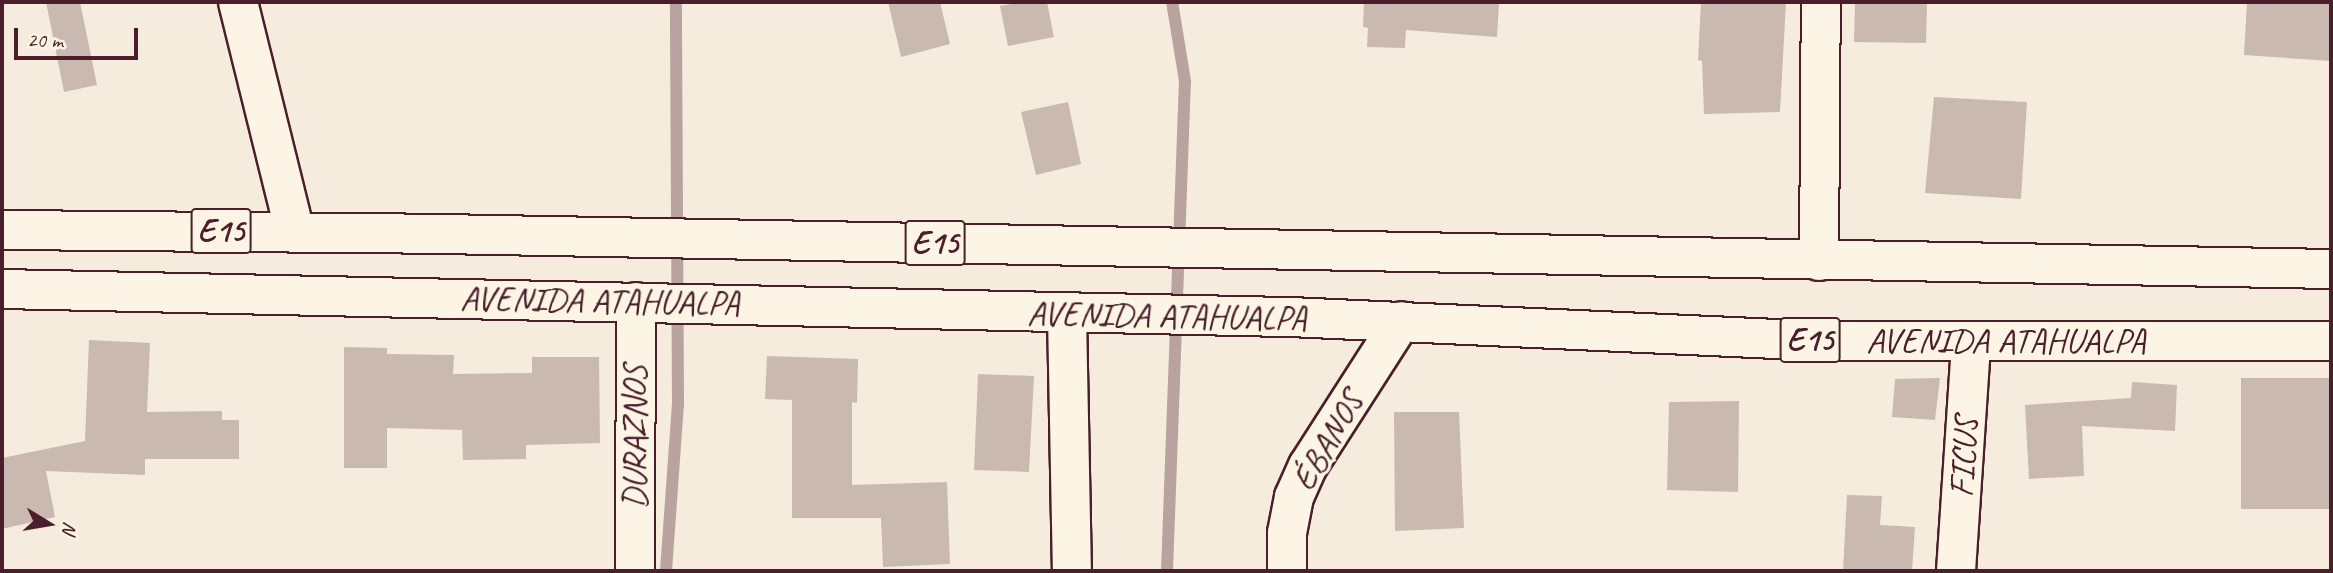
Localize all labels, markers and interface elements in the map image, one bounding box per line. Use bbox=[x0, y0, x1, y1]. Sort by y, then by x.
scale bar bbox=[18, 14, 142, 58]
text: 20 m bbox=[27, 27, 63, 53]
road number: E15 bbox=[190, 202, 252, 260]
road number: E15 bbox=[904, 214, 967, 272]
street label: AVENIDA ATAHUALPA bbox=[460, 278, 740, 324]
street label: AVENIDA ATAHUALPA bbox=[1027, 293, 1307, 339]
road number: E15 bbox=[1778, 310, 1842, 370]
street label: AVENIDA ATAHUALPA bbox=[1867, 320, 2145, 362]
street label: DURAZNOS bbox=[614, 365, 656, 509]
street label: ÉBANOS bbox=[1283, 384, 1373, 498]
street label: FICUS bbox=[1940, 415, 1988, 499]
north arrow bbox=[14, 489, 84, 559]
text: N bbox=[57, 520, 83, 536]

